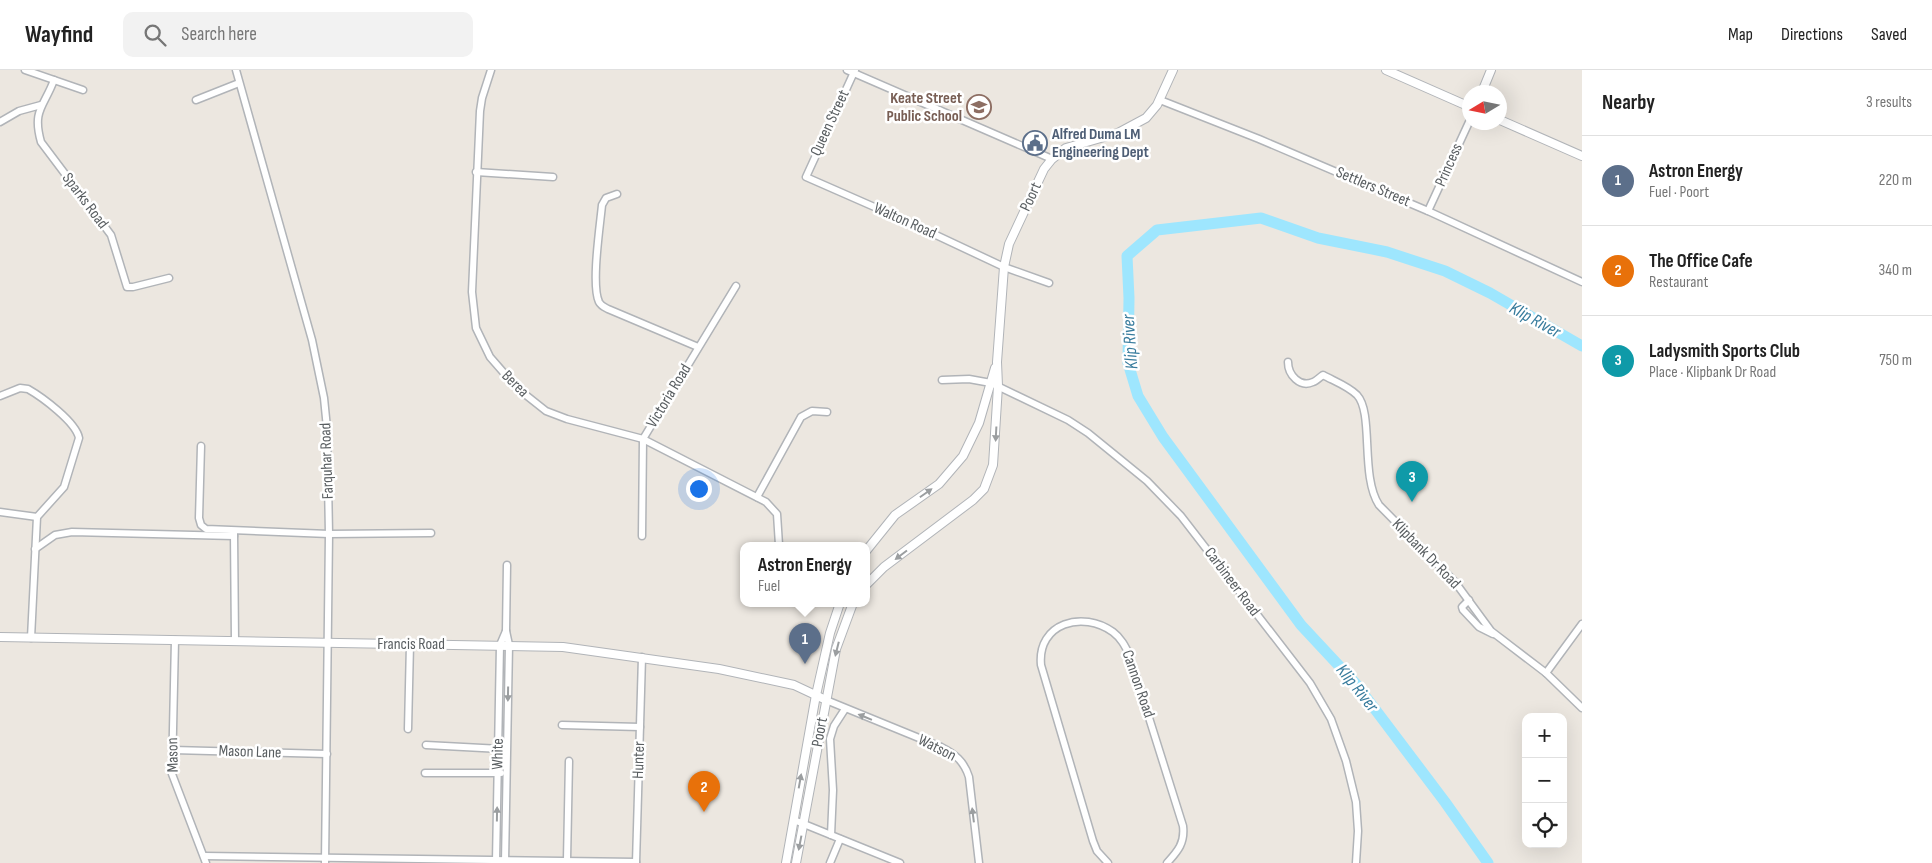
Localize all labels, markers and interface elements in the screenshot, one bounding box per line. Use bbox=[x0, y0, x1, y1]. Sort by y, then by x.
search box bbox=[123, 12, 473, 57]
text: Wayfind bbox=[25, 20, 93, 49]
icon: search bbox=[141, 21, 169, 49]
text: Search here bbox=[181, 23, 257, 46]
text: Map bbox=[1728, 24, 1753, 45]
text: Directions bbox=[1781, 24, 1843, 45]
text: Saved bbox=[1871, 24, 1907, 45]
north arrow bbox=[1462, 85, 1507, 130]
street label: Queen Street bbox=[806, 87, 854, 159]
place label: Keate Street Public School bbox=[887, 89, 962, 126]
text: Nearby bbox=[1602, 90, 1655, 115]
text: 3 results bbox=[1866, 93, 1912, 112]
school or university icon: Keate Street Public School bbox=[966, 94, 992, 120]
place label: Alfred Duma LM Engineering Dept bbox=[1051, 125, 1149, 162]
public building icon: Alfred Duma LM Engineering Dept bbox=[1022, 130, 1048, 156]
street label: Princess bbox=[1431, 140, 1467, 190]
text: Astron Energy bbox=[1649, 160, 1743, 183]
street label: Settlers Street bbox=[1333, 163, 1413, 211]
street label: Sparks Road bbox=[58, 169, 112, 233]
text: 1 bbox=[1615, 171, 1621, 190]
text: 220 m bbox=[1879, 171, 1912, 190]
street label: Poort bbox=[1016, 179, 1046, 214]
text: Fuel · Poort bbox=[1649, 183, 1709, 202]
street label: Walton Road bbox=[871, 199, 939, 243]
text: The Office Cafe bbox=[1649, 250, 1753, 273]
text: 2 bbox=[1614, 261, 1622, 280]
text: 340 m bbox=[1879, 261, 1912, 280]
text: Restaurant bbox=[1649, 273, 1708, 292]
water label: Klip River bbox=[1506, 297, 1565, 343]
water label: Klip River bbox=[1118, 313, 1142, 370]
text: Ladysmith Sports Club bbox=[1649, 340, 1800, 363]
text: 3 bbox=[1614, 351, 1622, 370]
text: 750 m bbox=[1879, 351, 1912, 370]
street label: Victoria Road bbox=[643, 361, 695, 431]
text: Place · Klipbank Dr Road bbox=[1649, 363, 1776, 382]
street label: Berea bbox=[498, 367, 532, 401]
street label: Farquhar Road bbox=[316, 422, 338, 500]
one-way arrow bbox=[991, 426, 999, 442]
pin: 3 bbox=[1396, 461, 1428, 502]
your location bbox=[686, 476, 712, 502]
one-way arrow bbox=[919, 488, 933, 498]
street label: Klipbank Dr Road bbox=[1388, 515, 1464, 593]
popup bbox=[740, 542, 870, 607]
street label: Carbineer Road bbox=[1200, 544, 1264, 620]
one-way arrow bbox=[894, 550, 908, 560]
text: Astron Energy bbox=[758, 554, 852, 577]
text: Fuel bbox=[758, 577, 780, 596]
pin: 1 bbox=[789, 623, 821, 664]
street label: Francis Road bbox=[377, 635, 445, 654]
one-way arrow bbox=[833, 641, 841, 656]
street label: Cannon Road bbox=[1118, 648, 1158, 720]
water label: Klip River bbox=[1331, 660, 1383, 717]
one-way arrow bbox=[504, 686, 512, 702]
one-way arrow bbox=[857, 713, 872, 721]
map controls bbox=[1522, 713, 1567, 848]
button: + bbox=[1522, 713, 1567, 758]
street label: Poort bbox=[808, 716, 832, 748]
street label: Watson bbox=[915, 730, 959, 766]
street label: Mason bbox=[163, 737, 183, 773]
street label: White bbox=[488, 738, 508, 770]
street label: Mason Lane bbox=[218, 741, 282, 763]
street label: Hunter bbox=[629, 741, 649, 779]
button: − bbox=[1522, 758, 1567, 803]
pin: 2 bbox=[688, 771, 720, 812]
one-way arrow bbox=[797, 772, 805, 788]
button: locate bbox=[1522, 803, 1567, 848]
one-way arrow bbox=[493, 806, 501, 822]
one-way arrow bbox=[969, 806, 977, 822]
one-way arrow bbox=[795, 835, 803, 851]

